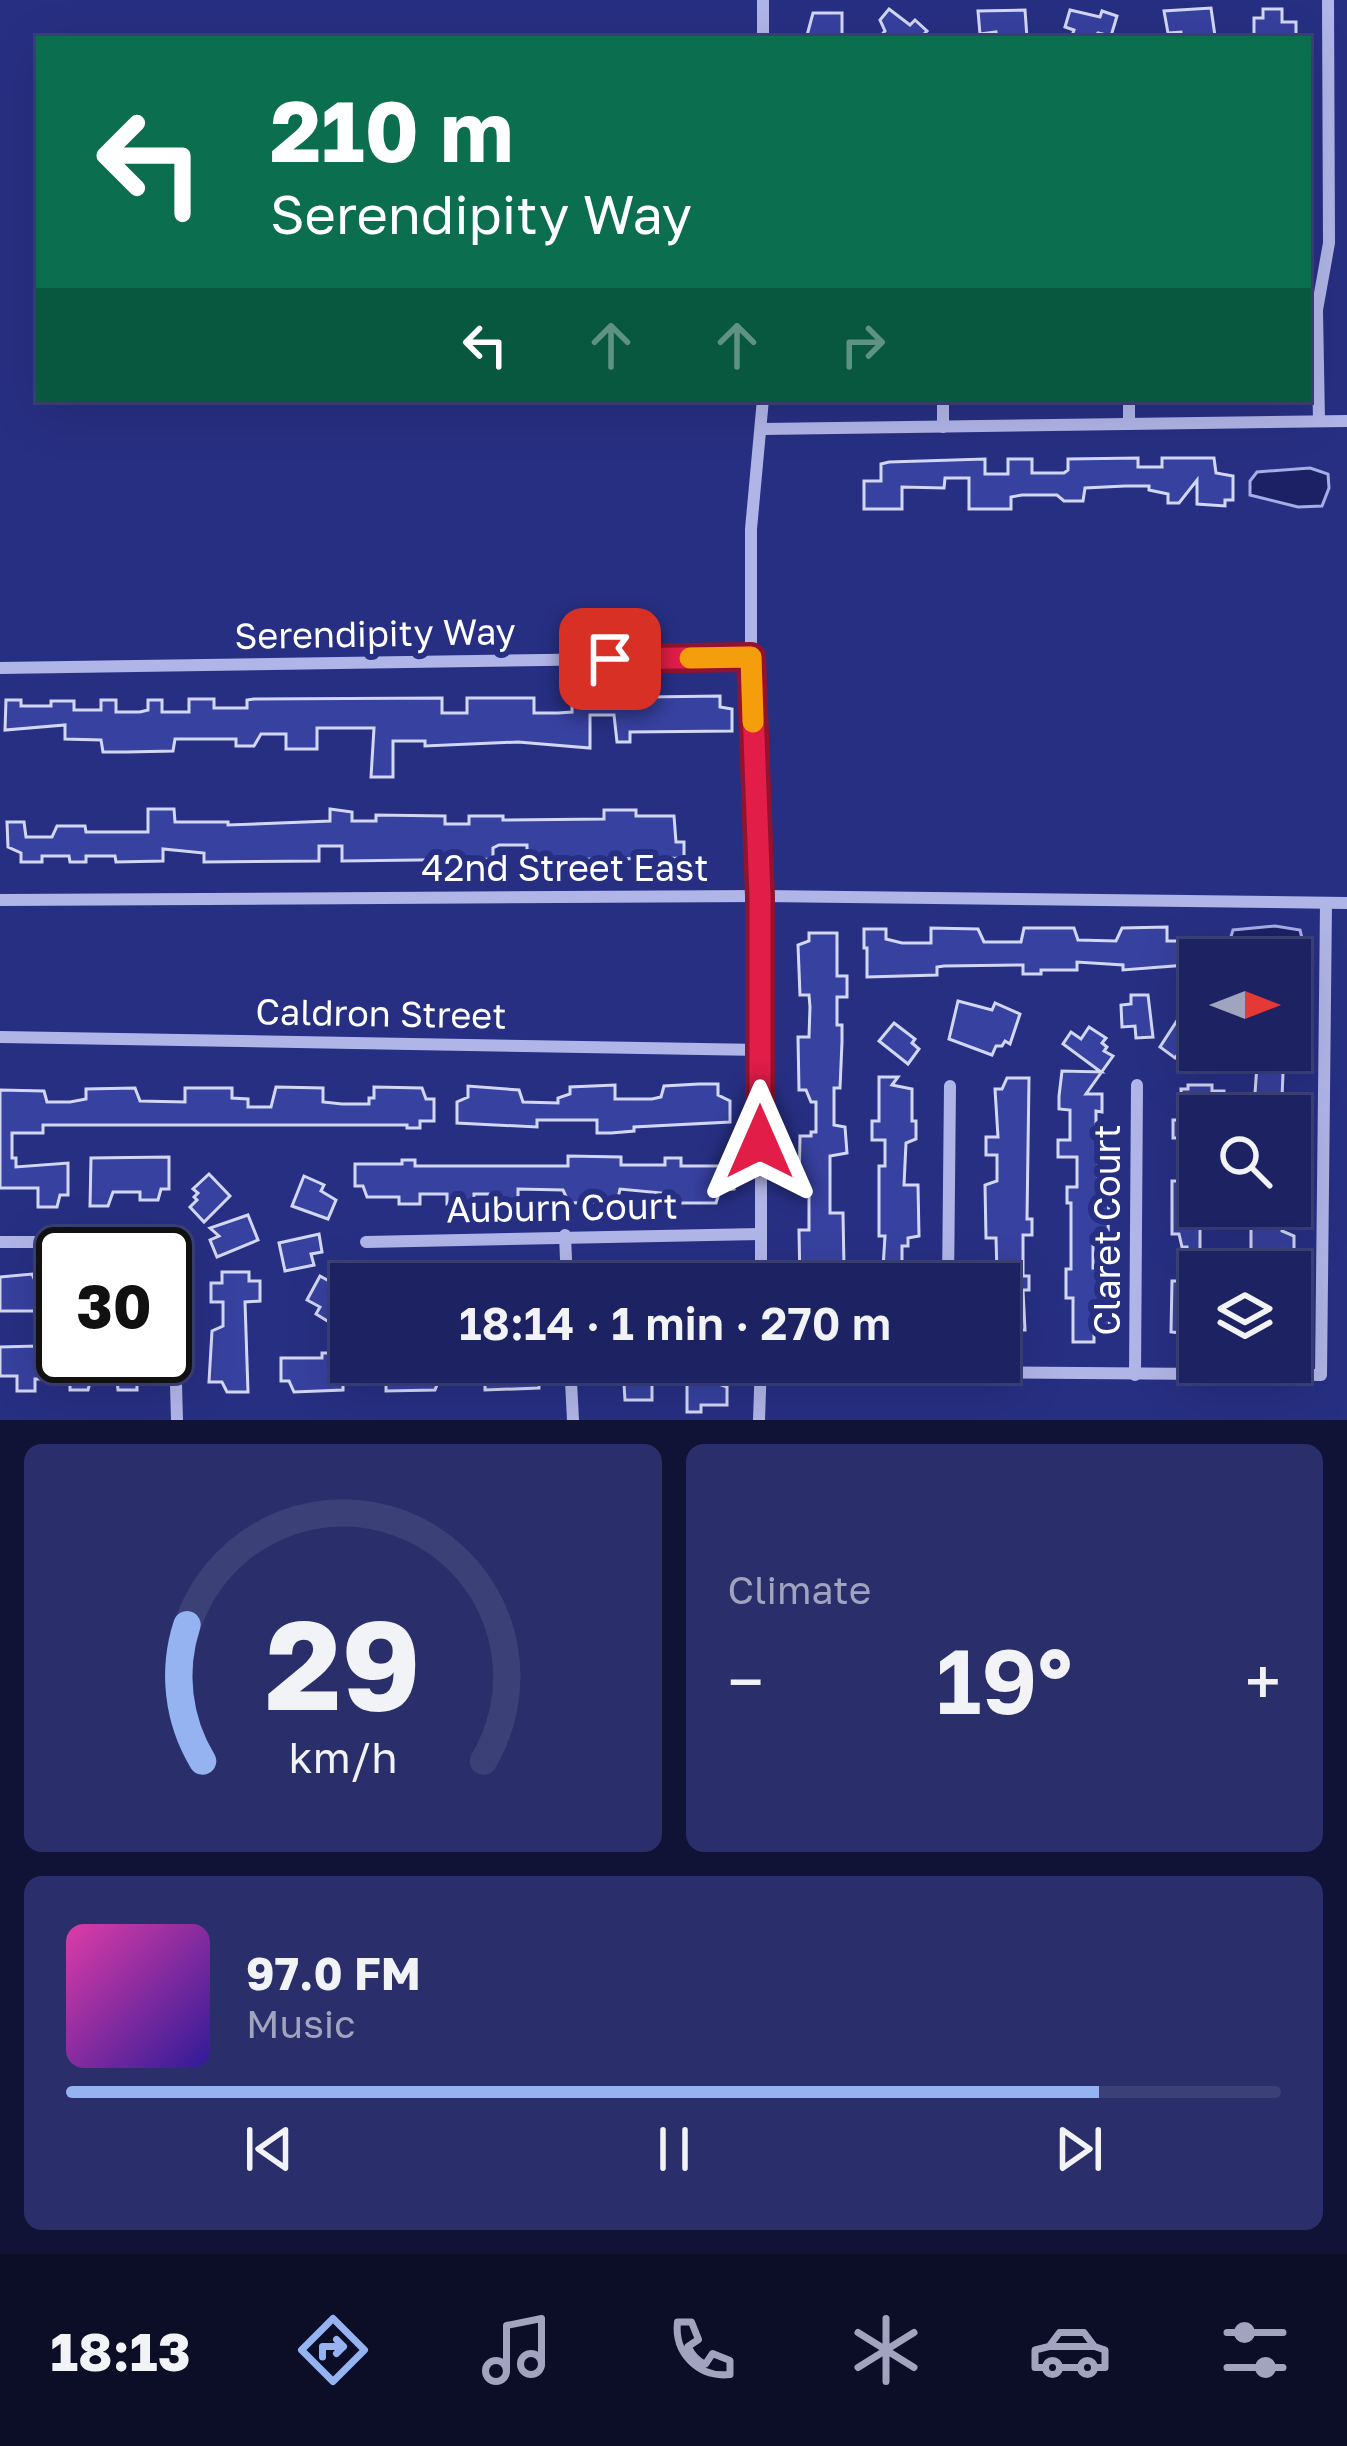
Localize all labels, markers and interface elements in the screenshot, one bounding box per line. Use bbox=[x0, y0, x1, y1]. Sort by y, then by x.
text: 210 m bbox=[270, 80, 514, 180]
icon: left bbox=[72, 84, 228, 240]
text: Serendipity Way bbox=[270, 181, 692, 246]
icon: left bbox=[452, 312, 518, 378]
icon: ahead bbox=[578, 312, 644, 378]
icon: ahead bbox=[704, 312, 770, 378]
icon: right bbox=[830, 312, 896, 378]
pin bbox=[559, 608, 661, 710]
street label: Serendipity Way bbox=[234, 609, 516, 657]
icon: arrive bbox=[577, 626, 643, 692]
street label: 42nd Street East bbox=[421, 846, 709, 889]
north arrow bbox=[1179, 939, 1311, 1071]
map controls bbox=[1179, 939, 1311, 1383]
street label: Caldron Street bbox=[255, 989, 507, 1037]
position arrow bbox=[697, 1079, 823, 1205]
button: search bbox=[1179, 1095, 1311, 1227]
street label: Claret Court bbox=[1085, 1124, 1128, 1336]
street label: Auburn Court bbox=[446, 1183, 678, 1231]
speed limit sign: 30 bbox=[36, 1227, 192, 1383]
button: layers bbox=[1179, 1251, 1311, 1383]
text: 18:14 · 1 min · 270 m bbox=[459, 1296, 891, 1350]
text: Climate bbox=[728, 1566, 871, 1613]
text: 29 bbox=[265, 1588, 420, 1737]
text: 19° bbox=[936, 1626, 1073, 1734]
text: − bbox=[728, 1641, 764, 1721]
text: + bbox=[1245, 1641, 1281, 1721]
text: km/h bbox=[288, 1731, 397, 1782]
text: 97.0 FM bbox=[246, 1946, 421, 2000]
text: Music bbox=[246, 2000, 356, 2047]
icon: previous bbox=[236, 2116, 302, 2182]
icon: pause bbox=[641, 2116, 707, 2182]
icon: next bbox=[1046, 2116, 1112, 2182]
icon: directions bbox=[291, 2308, 375, 2392]
icon: music bbox=[475, 2308, 559, 2392]
icon: phone bbox=[660, 2308, 744, 2392]
icon: climate bbox=[844, 2308, 928, 2392]
icon: car bbox=[1028, 2308, 1112, 2392]
icon: filters bbox=[1213, 2308, 1297, 2392]
text: 18:13 bbox=[50, 2318, 191, 2383]

